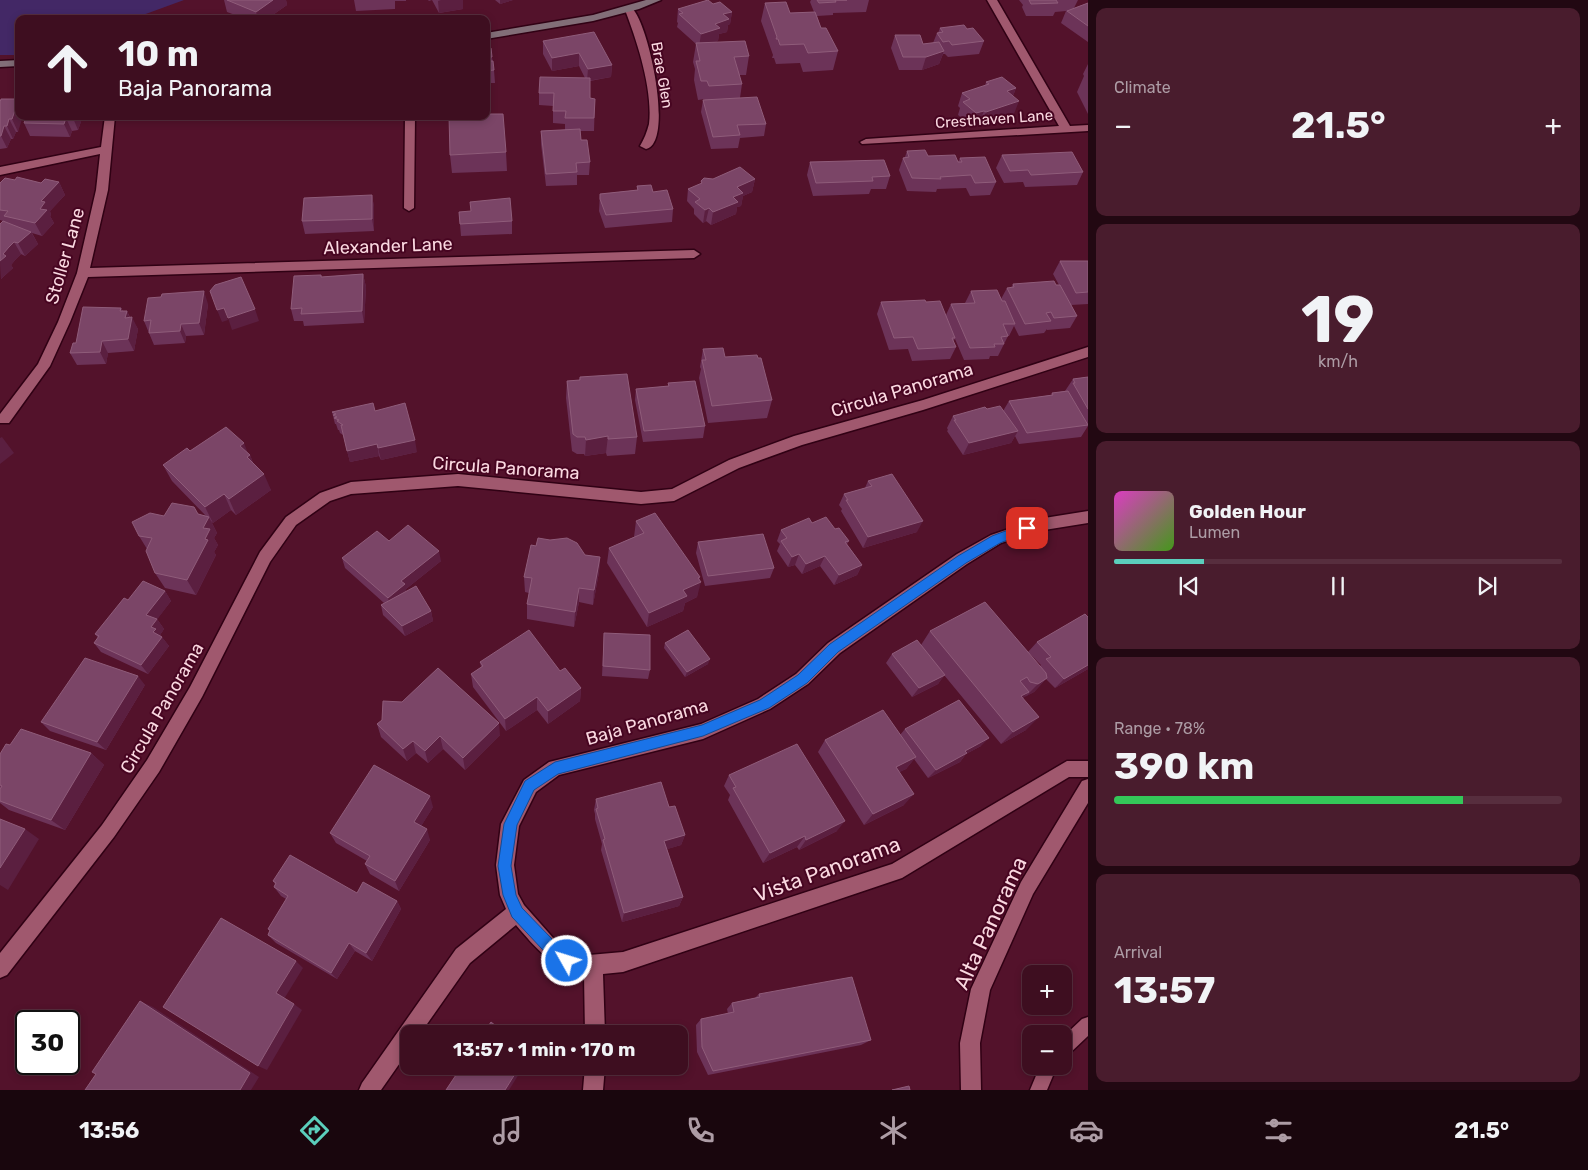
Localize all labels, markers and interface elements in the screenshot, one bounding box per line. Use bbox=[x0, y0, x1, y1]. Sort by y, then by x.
text: 10 m bbox=[118, 33, 199, 75]
icon: ahead bbox=[35, 35, 100, 100]
street label: Brae Glen bbox=[647, 40, 677, 110]
text: Baja Panorama bbox=[118, 75, 272, 102]
text: Climate bbox=[1114, 78, 1171, 97]
text: 21.5° bbox=[1291, 102, 1386, 148]
street label: Cresthaven Lane bbox=[934, 106, 1054, 132]
text: − bbox=[1114, 109, 1132, 142]
text: + bbox=[1545, 109, 1562, 142]
street label: Stoller Lane bbox=[41, 205, 89, 307]
street label: Alexander Lane bbox=[323, 233, 453, 259]
text: 19 bbox=[1301, 281, 1375, 358]
text: km/h bbox=[1318, 352, 1358, 371]
street label: Circula Panorama bbox=[828, 358, 976, 422]
street label: Circula Panorama bbox=[432, 452, 580, 484]
text: Golden Hour bbox=[1189, 500, 1306, 523]
pin bbox=[1006, 507, 1048, 549]
icon: arrive bbox=[1013, 514, 1041, 542]
text: Lumen bbox=[1189, 523, 1240, 542]
icon: previous bbox=[1175, 572, 1203, 600]
icon: pause bbox=[1324, 572, 1352, 600]
icon: next bbox=[1473, 572, 1501, 600]
street label: Circula Panorama bbox=[116, 639, 208, 777]
street label: Baja Panorama bbox=[583, 694, 711, 750]
text: Range · 78% bbox=[1114, 719, 1205, 738]
text: 390 km bbox=[1114, 743, 1254, 789]
street label: Vista Panorama bbox=[750, 831, 904, 907]
street label: Alta Panorama bbox=[948, 853, 1032, 993]
position arrow bbox=[540, 934, 592, 986]
text: Arrival bbox=[1114, 943, 1162, 962]
map controls bbox=[1022, 965, 1072, 1075]
button: + bbox=[1022, 965, 1072, 1015]
text: 13:57 bbox=[1114, 967, 1215, 1013]
speed limit sign: 30 bbox=[15, 1010, 80, 1075]
button: − bbox=[1022, 1025, 1072, 1075]
text: 13:57 · 1 min · 170 m bbox=[453, 1038, 635, 1061]
icon: directions bbox=[297, 1113, 332, 1148]
icon: music bbox=[490, 1113, 525, 1148]
icon: phone bbox=[683, 1113, 718, 1148]
icon: climate bbox=[876, 1113, 911, 1148]
icon: car bbox=[1069, 1113, 1104, 1148]
icon: filters bbox=[1261, 1113, 1296, 1148]
text: 13:56 bbox=[79, 1117, 139, 1144]
text: 21.5° bbox=[1454, 1117, 1509, 1144]

